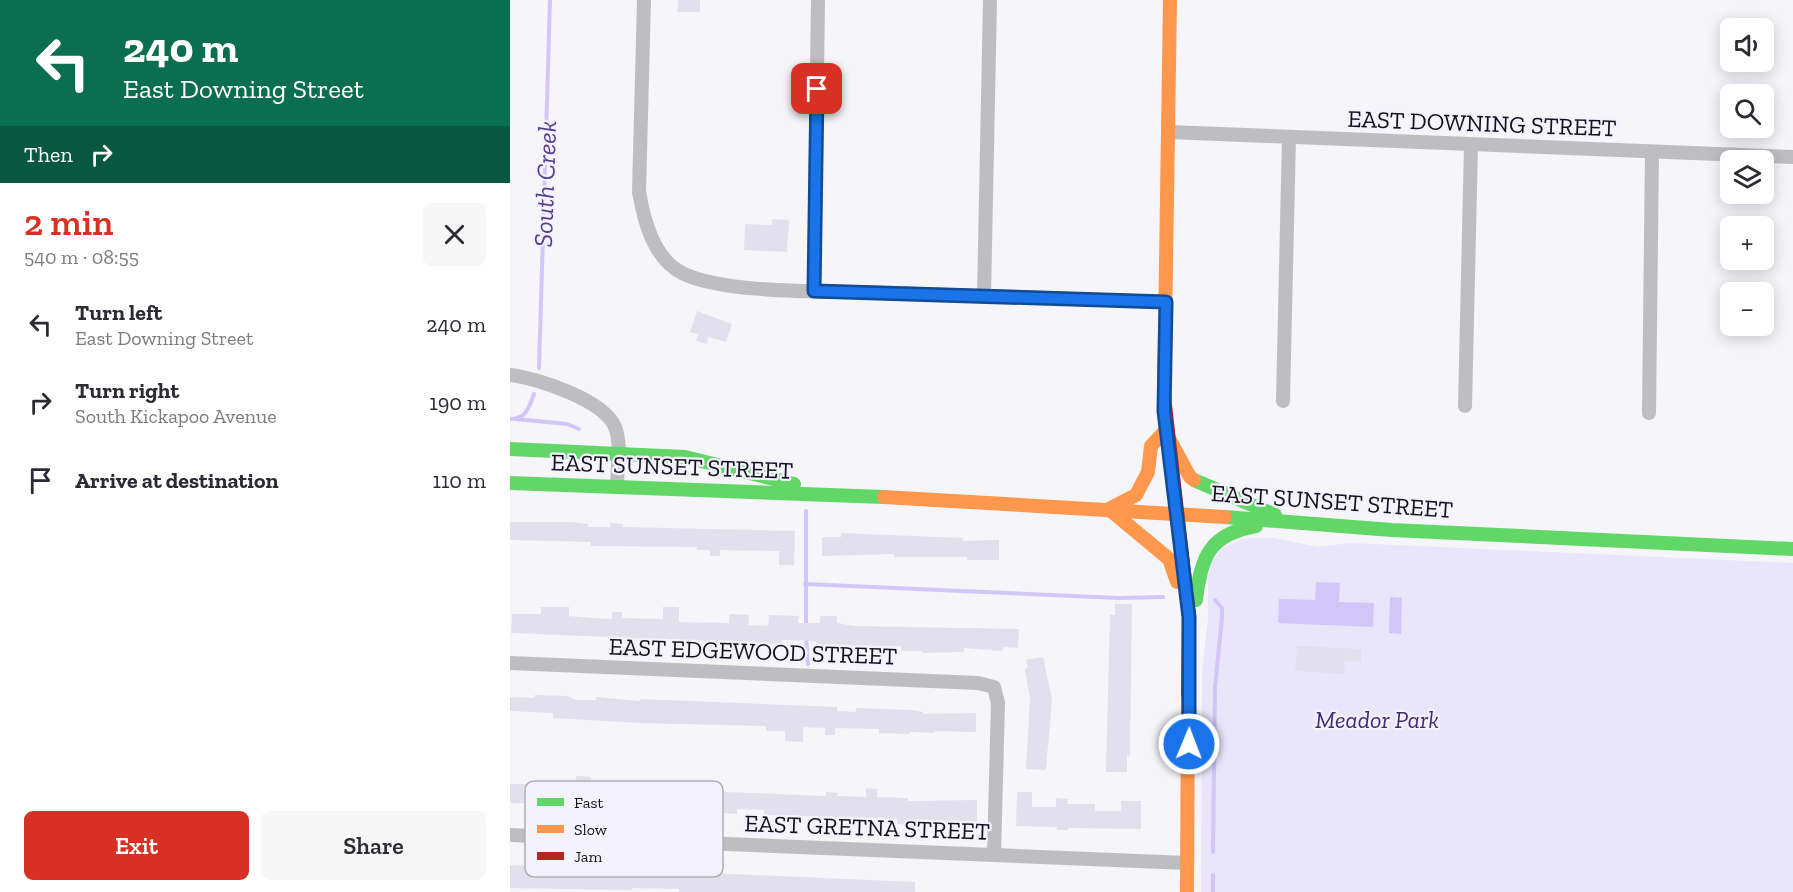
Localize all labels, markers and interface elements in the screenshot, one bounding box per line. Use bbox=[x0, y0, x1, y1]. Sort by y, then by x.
map controls bbox=[1720, 18, 1774, 336]
button: sound bbox=[1720, 18, 1774, 72]
text: 240 m bbox=[123, 22, 238, 73]
icon: left bbox=[24, 24, 102, 102]
pin bbox=[791, 63, 842, 114]
icon: arrive bbox=[800, 72, 833, 105]
text: East Downing Street bbox=[123, 73, 364, 105]
button: search bbox=[1720, 84, 1774, 138]
street label: EAST DOWNING STREET bbox=[1347, 104, 1617, 142]
water label: South Creek bbox=[527, 120, 563, 248]
icon: right bbox=[85, 138, 118, 171]
text: Then bbox=[24, 141, 73, 168]
button: layers bbox=[1720, 150, 1774, 204]
text: 2 min bbox=[24, 201, 113, 244]
button: close bbox=[423, 203, 486, 266]
button: + bbox=[1720, 216, 1774, 270]
text: 540 m · 08:55 bbox=[24, 245, 139, 269]
button: − bbox=[1720, 282, 1774, 336]
text: Turn left bbox=[75, 299, 162, 326]
icon: left bbox=[24, 308, 57, 341]
text: 240 m bbox=[426, 311, 486, 338]
text: East Downing Street bbox=[75, 326, 253, 350]
text: Turn right bbox=[75, 377, 179, 404]
icon: right bbox=[24, 386, 57, 419]
text: 190 m bbox=[429, 389, 486, 416]
text: South Kickapoo Avenue bbox=[75, 404, 277, 428]
street label: EAST SUNSET STREET bbox=[550, 447, 794, 485]
icon: arrive bbox=[24, 464, 57, 497]
text: Arrive at destination bbox=[75, 467, 278, 494]
text: 110 m bbox=[432, 467, 486, 494]
street label: EAST SUNSET STREET bbox=[1210, 478, 1454, 524]
street label: EAST EDGEWOOD STREET bbox=[608, 631, 898, 671]
park label: Meador Park bbox=[1315, 705, 1439, 734]
position arrow bbox=[1157, 712, 1221, 776]
legend bbox=[525, 781, 723, 877]
text: Fast bbox=[574, 793, 603, 812]
street label: EAST GRETNA STREET bbox=[744, 808, 990, 846]
button: Exit bbox=[24, 811, 249, 880]
button: Share bbox=[261, 811, 486, 880]
text: Slow bbox=[574, 820, 608, 839]
text: Jam bbox=[574, 847, 603, 866]

